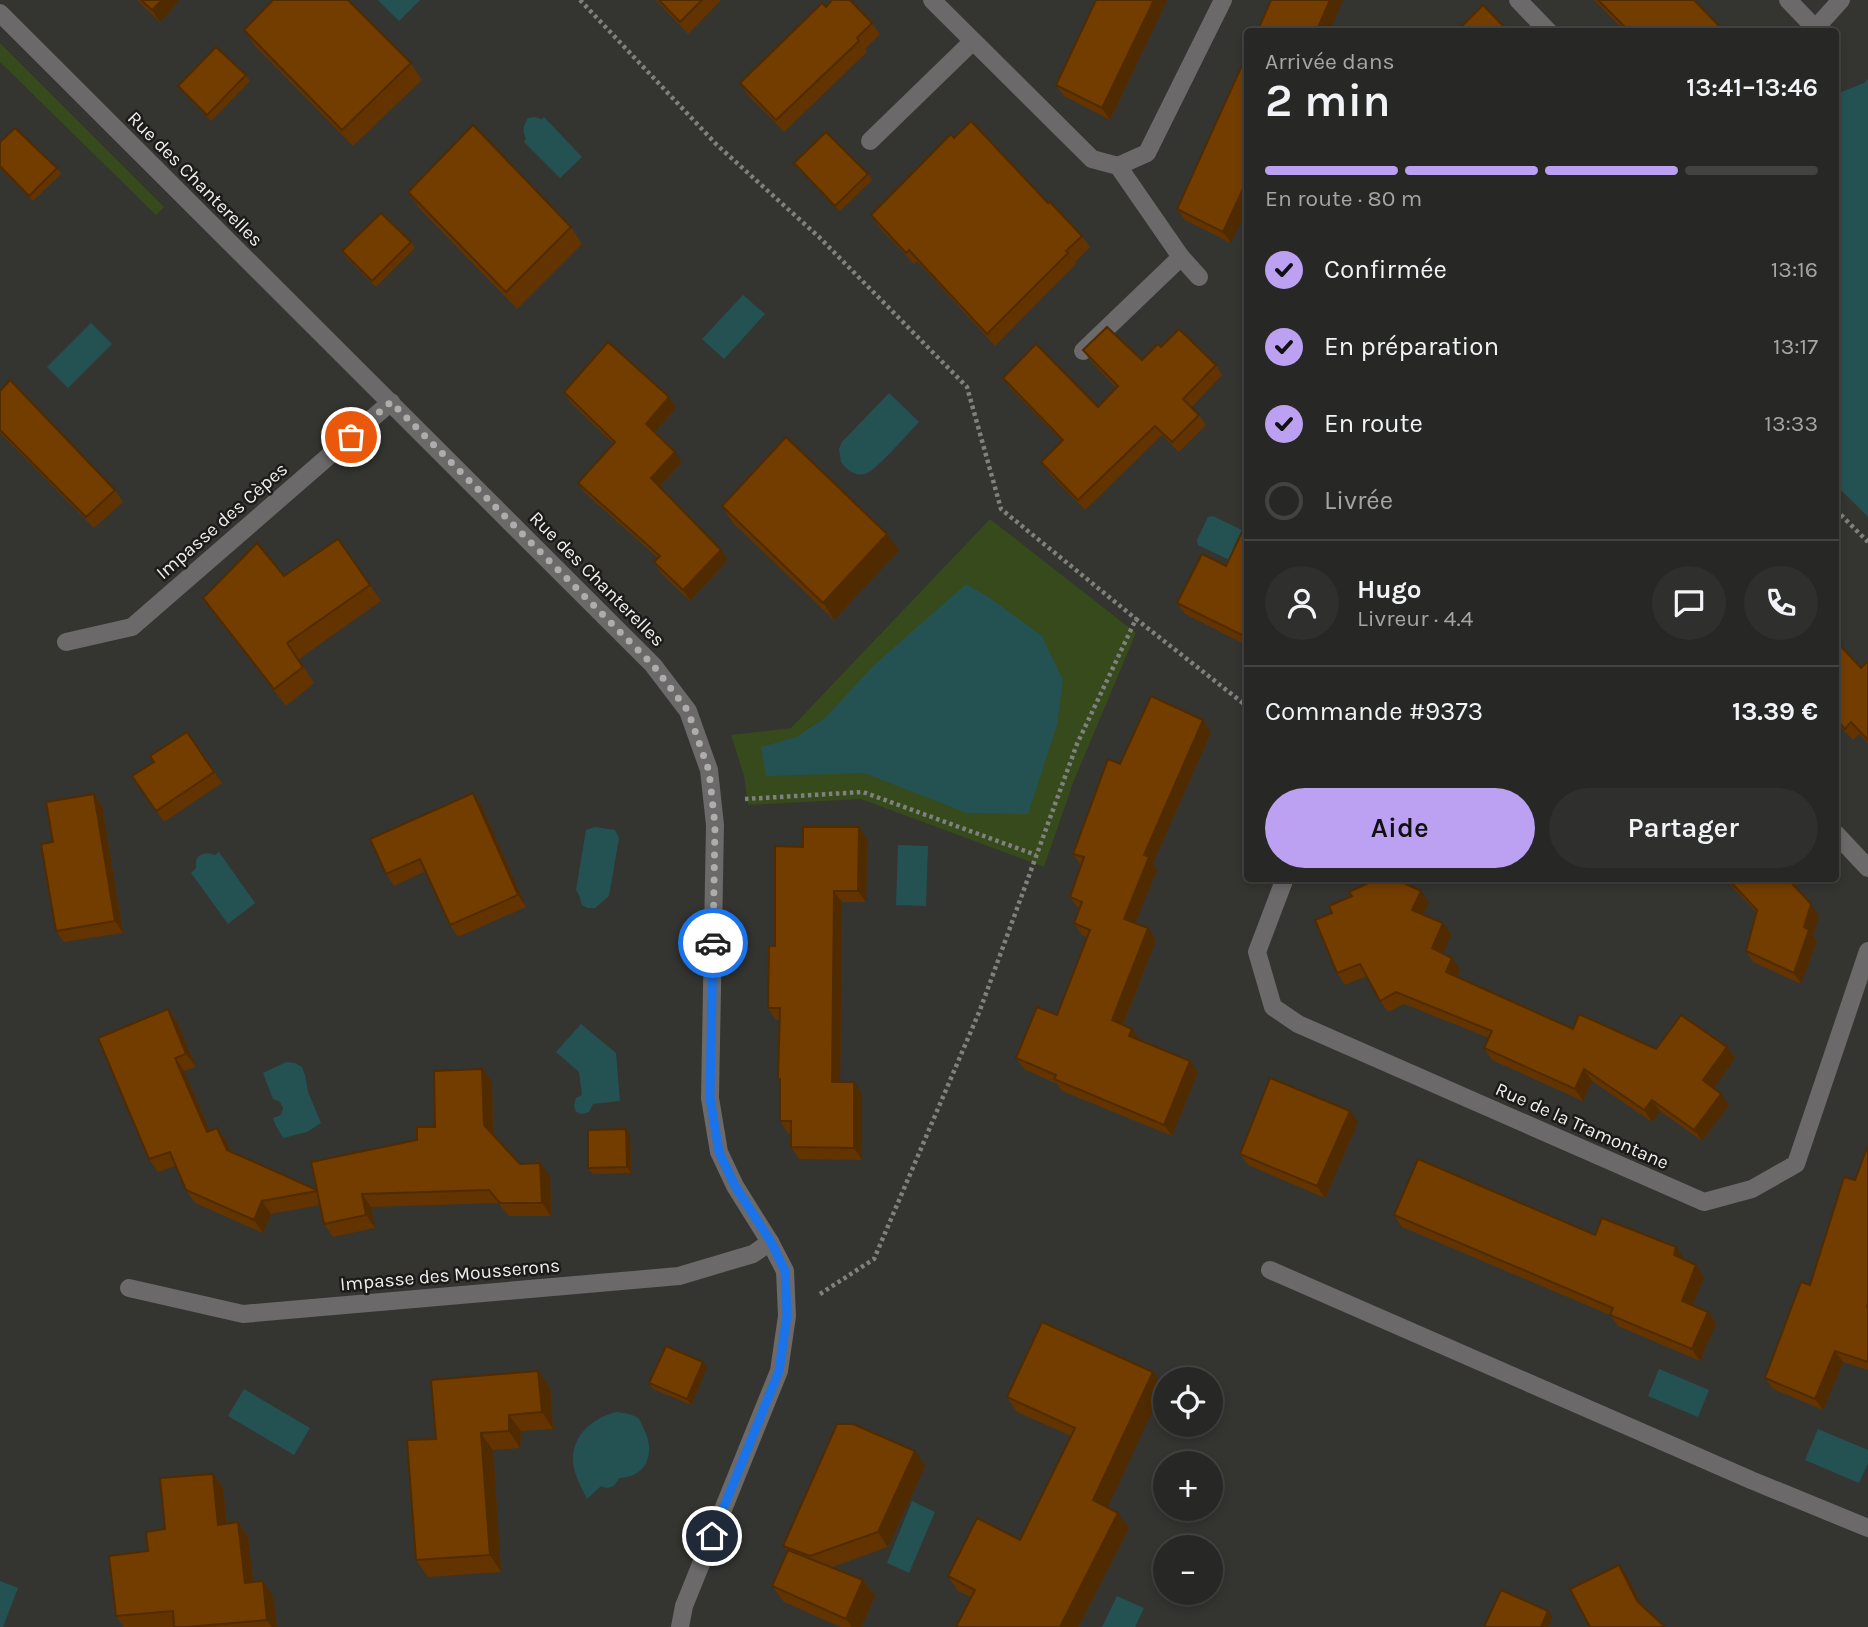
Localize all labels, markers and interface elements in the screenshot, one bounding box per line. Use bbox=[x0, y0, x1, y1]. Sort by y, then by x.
text: Arrivée dans bbox=[1265, 48, 1395, 75]
text: 13:41–13:46 bbox=[1686, 72, 1818, 103]
text: 2 min bbox=[1265, 74, 1391, 128]
street label: Rue des Chanterelles bbox=[123, 107, 267, 251]
text: En route · 80 m bbox=[1265, 185, 1422, 212]
icon: check bbox=[1265, 251, 1303, 289]
text: Confirmée bbox=[1324, 254, 1447, 285]
text: 13:16 bbox=[1771, 256, 1818, 283]
icon: check bbox=[1265, 328, 1303, 366]
text: En préparation bbox=[1324, 331, 1499, 362]
text: 13:17 bbox=[1773, 333, 1818, 360]
icon: check bbox=[1265, 405, 1303, 443]
pin bbox=[321, 407, 381, 467]
text: En route bbox=[1324, 408, 1423, 439]
text: 13:33 bbox=[1764, 410, 1818, 437]
icon: bag bbox=[332, 418, 370, 456]
street label: Impasse des Cèpes bbox=[152, 458, 292, 584]
text: Livrée bbox=[1324, 485, 1393, 516]
street label: Rue des Chanterelles bbox=[525, 507, 669, 651]
button: person bbox=[1265, 566, 1339, 640]
button: chat bbox=[1652, 566, 1726, 640]
button: phone bbox=[1744, 566, 1818, 640]
text: Hugo bbox=[1357, 574, 1422, 605]
text: Livreur · 4.4 bbox=[1357, 605, 1473, 632]
text: Commande #9373 bbox=[1265, 696, 1483, 727]
text: 13.39 € bbox=[1732, 696, 1818, 727]
button: Aide bbox=[1265, 788, 1535, 868]
button: Partager bbox=[1549, 788, 1818, 868]
courier bbox=[678, 908, 748, 978]
icon: car bbox=[694, 924, 732, 962]
street label: Rue de la Tramontane bbox=[1492, 1078, 1672, 1174]
street label: Impasse des Mousserons bbox=[339, 1254, 561, 1296]
map controls bbox=[1153, 1367, 1223, 1605]
button: locate bbox=[1153, 1367, 1223, 1437]
button: + bbox=[1153, 1451, 1223, 1521]
pin bbox=[682, 1506, 742, 1566]
icon: home bbox=[693, 1517, 731, 1555]
button: − bbox=[1153, 1535, 1223, 1605]

